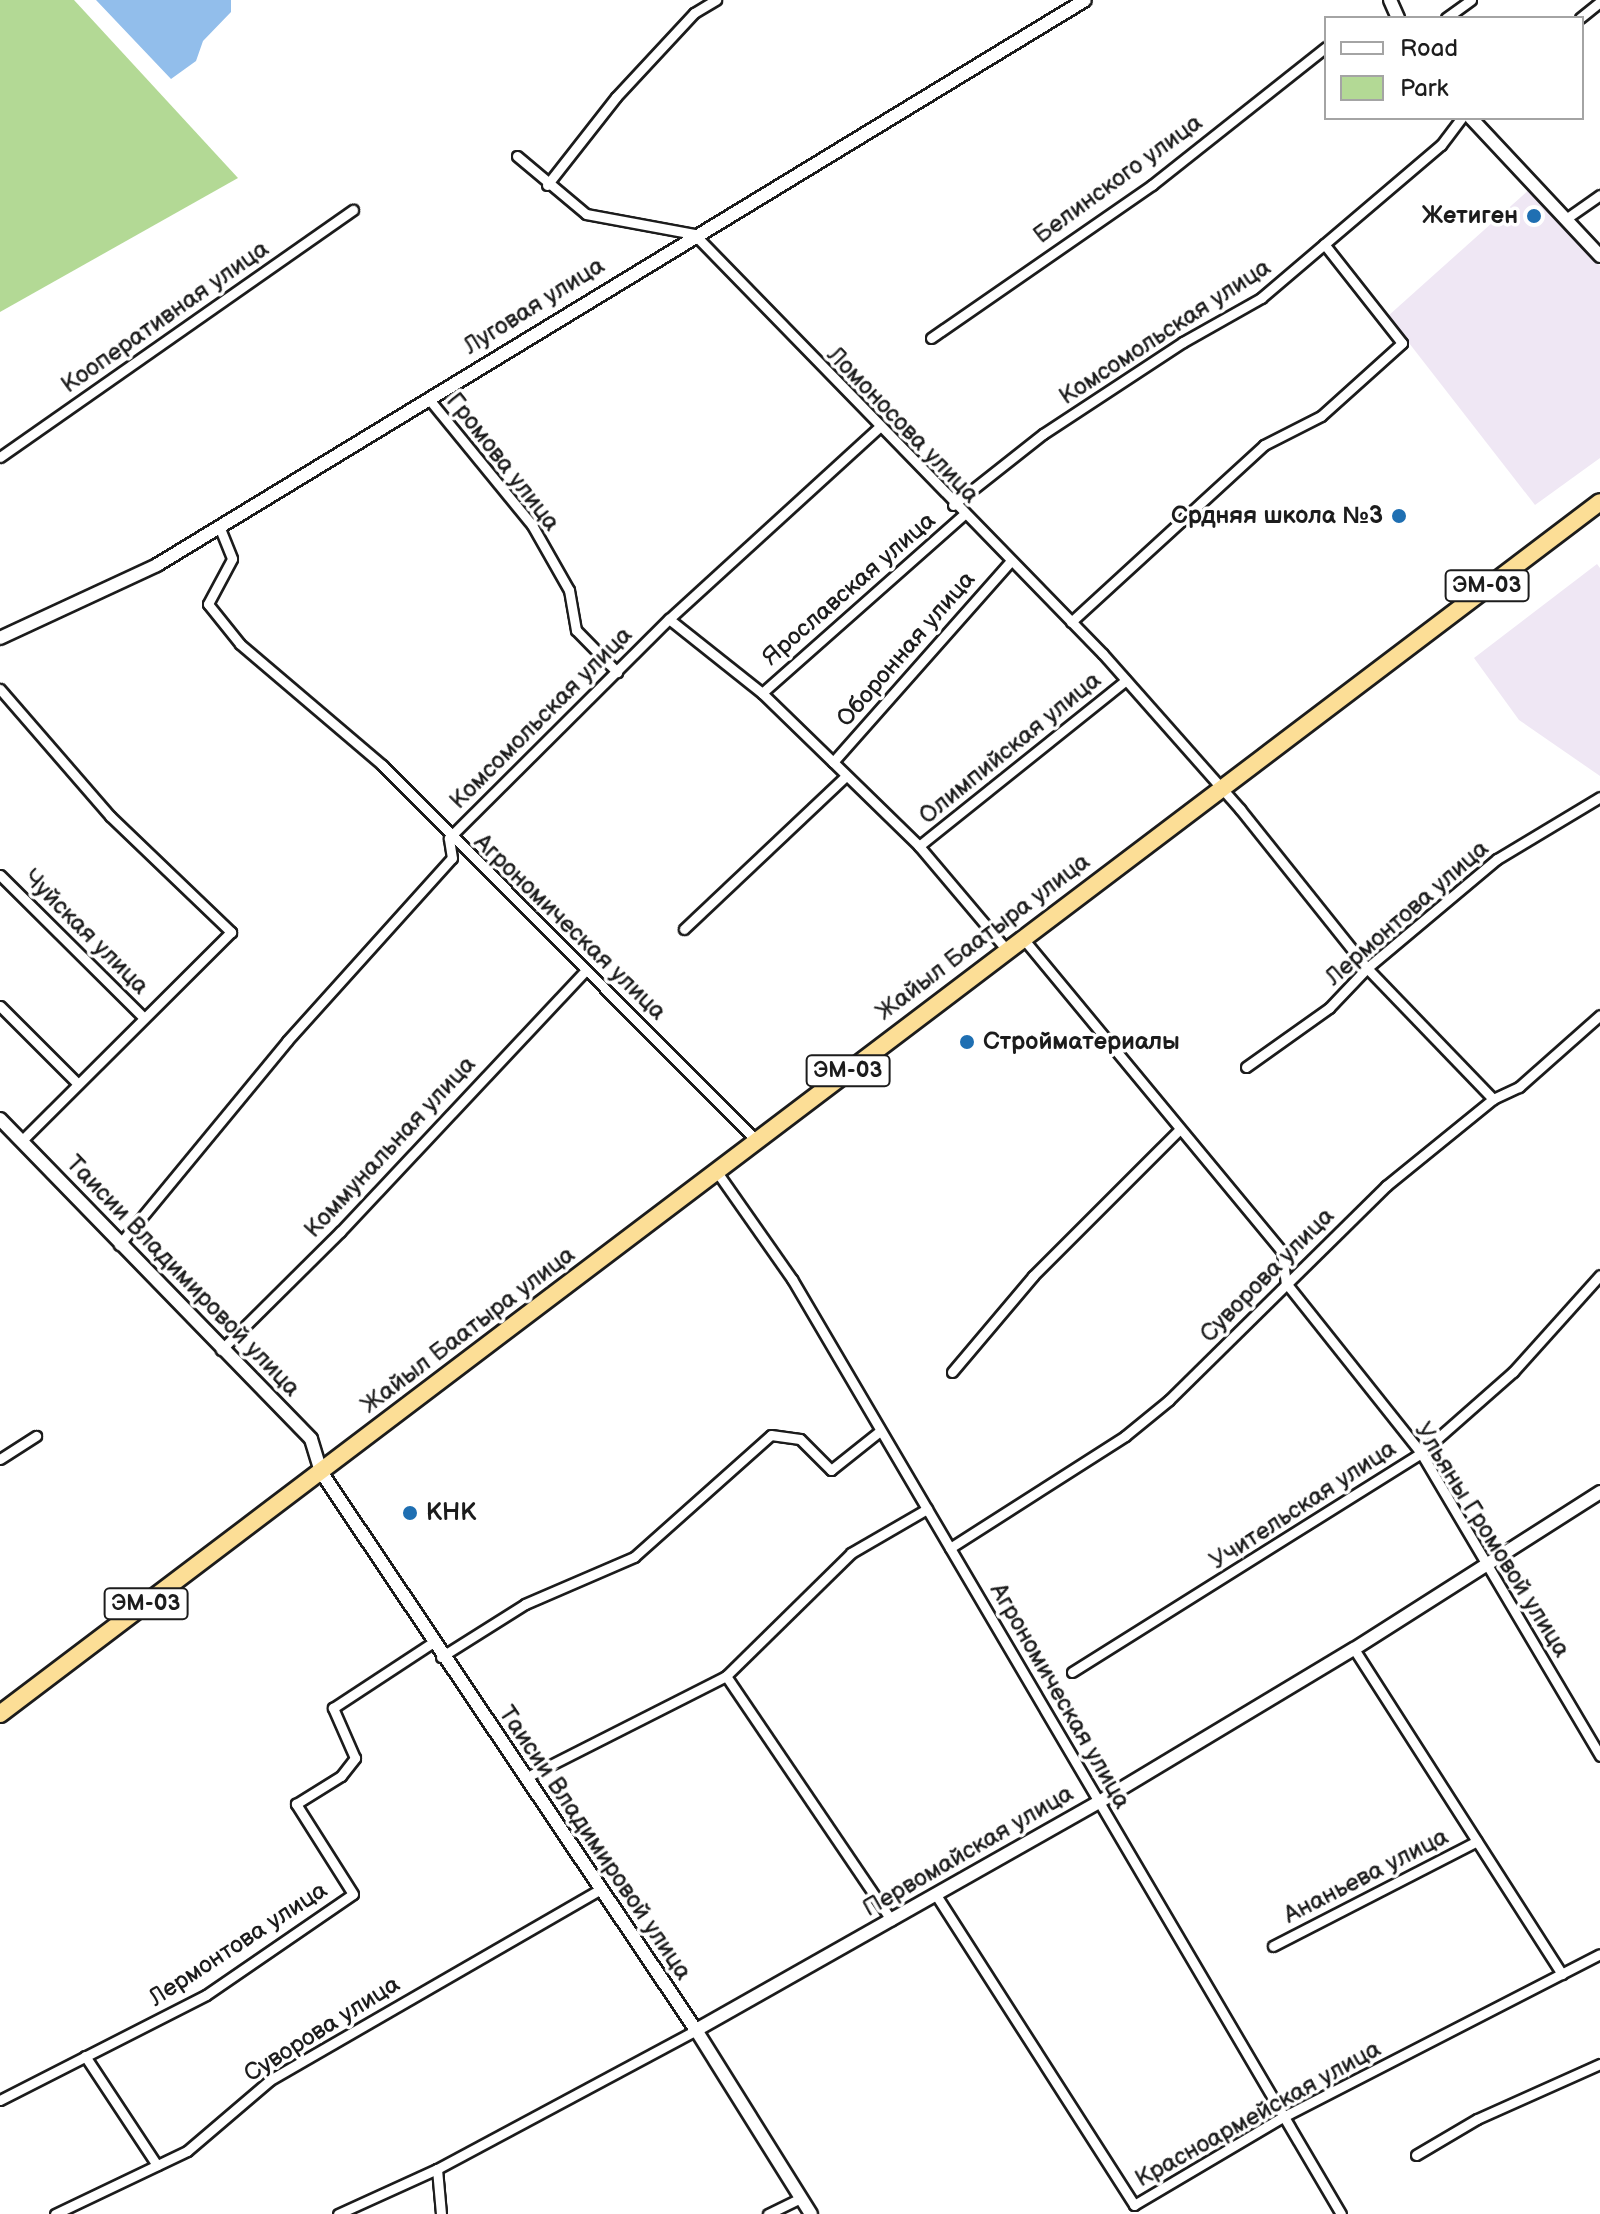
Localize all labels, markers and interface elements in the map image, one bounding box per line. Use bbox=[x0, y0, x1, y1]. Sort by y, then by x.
legend bbox=[1324, 16, 1584, 120]
text: Road bbox=[1400, 34, 1458, 63]
text: Park bbox=[1400, 74, 1448, 103]
street label: Белинского улица bbox=[1028, 108, 1208, 250]
place label: Жетиген bbox=[1422, 202, 1518, 230]
marker: Жетиген bbox=[1525, 207, 1543, 225]
street label: Кооперативная улица bbox=[56, 234, 274, 400]
street label: Луговая улица bbox=[458, 251, 610, 361]
street label: Комсомольская улица bbox=[1054, 253, 1276, 411]
street label: Ломоносова улица bbox=[821, 341, 985, 509]
street label: Громова улица bbox=[440, 387, 566, 537]
place label: Срдняя школа №3 bbox=[1171, 502, 1383, 530]
street label: Ярославская улица bbox=[757, 506, 941, 672]
marker: Срдняя школа №3 bbox=[1390, 507, 1408, 525]
street label: Оборонная улица bbox=[831, 565, 981, 733]
road number: ЭМ-03 bbox=[1443, 568, 1531, 604]
street label: Комсомольская улица bbox=[444, 621, 638, 815]
street label: Олимпийская улица bbox=[913, 666, 1107, 830]
street label: Агрономическая улица bbox=[468, 828, 672, 1026]
street label: Лермонтова улица bbox=[1319, 834, 1495, 992]
street label: Жайыл Баатыра улица bbox=[870, 847, 1096, 1027]
street label: Чуйская улица bbox=[17, 863, 155, 1001]
place label: Стройматериалы bbox=[983, 1028, 1180, 1056]
marker: Стройматериалы bbox=[958, 1033, 976, 1051]
street label: Коммунальная улица bbox=[298, 1050, 482, 1244]
road number: ЭМ-03 bbox=[804, 1053, 892, 1089]
street label: Таисии Владимировой улица bbox=[60, 1149, 306, 1403]
street label: Суворова улица bbox=[1194, 1202, 1340, 1348]
street label: Жайыл Баатыра улица bbox=[355, 1240, 581, 1420]
street label: Ульяны Громовой улица bbox=[1408, 1417, 1576, 1663]
street label: Учительская улица bbox=[1205, 1434, 1401, 1576]
place label: КНК bbox=[426, 1499, 476, 1527]
marker: КНК bbox=[401, 1504, 419, 1522]
street label: Агрономическая улица bbox=[984, 1578, 1136, 1814]
road number: ЭМ-03 bbox=[102, 1586, 190, 1622]
street label: Таисии Владимировой улица bbox=[492, 1700, 698, 1986]
street label: Первомайская улица bbox=[858, 1779, 1078, 1923]
street label: Ананьева улица bbox=[1279, 1822, 1453, 1930]
street label: Лермонтова улица bbox=[143, 1876, 333, 2012]
street label: Суворова улица bbox=[239, 1970, 405, 2088]
street label: Красноармейская улица bbox=[1130, 2034, 1386, 2194]

